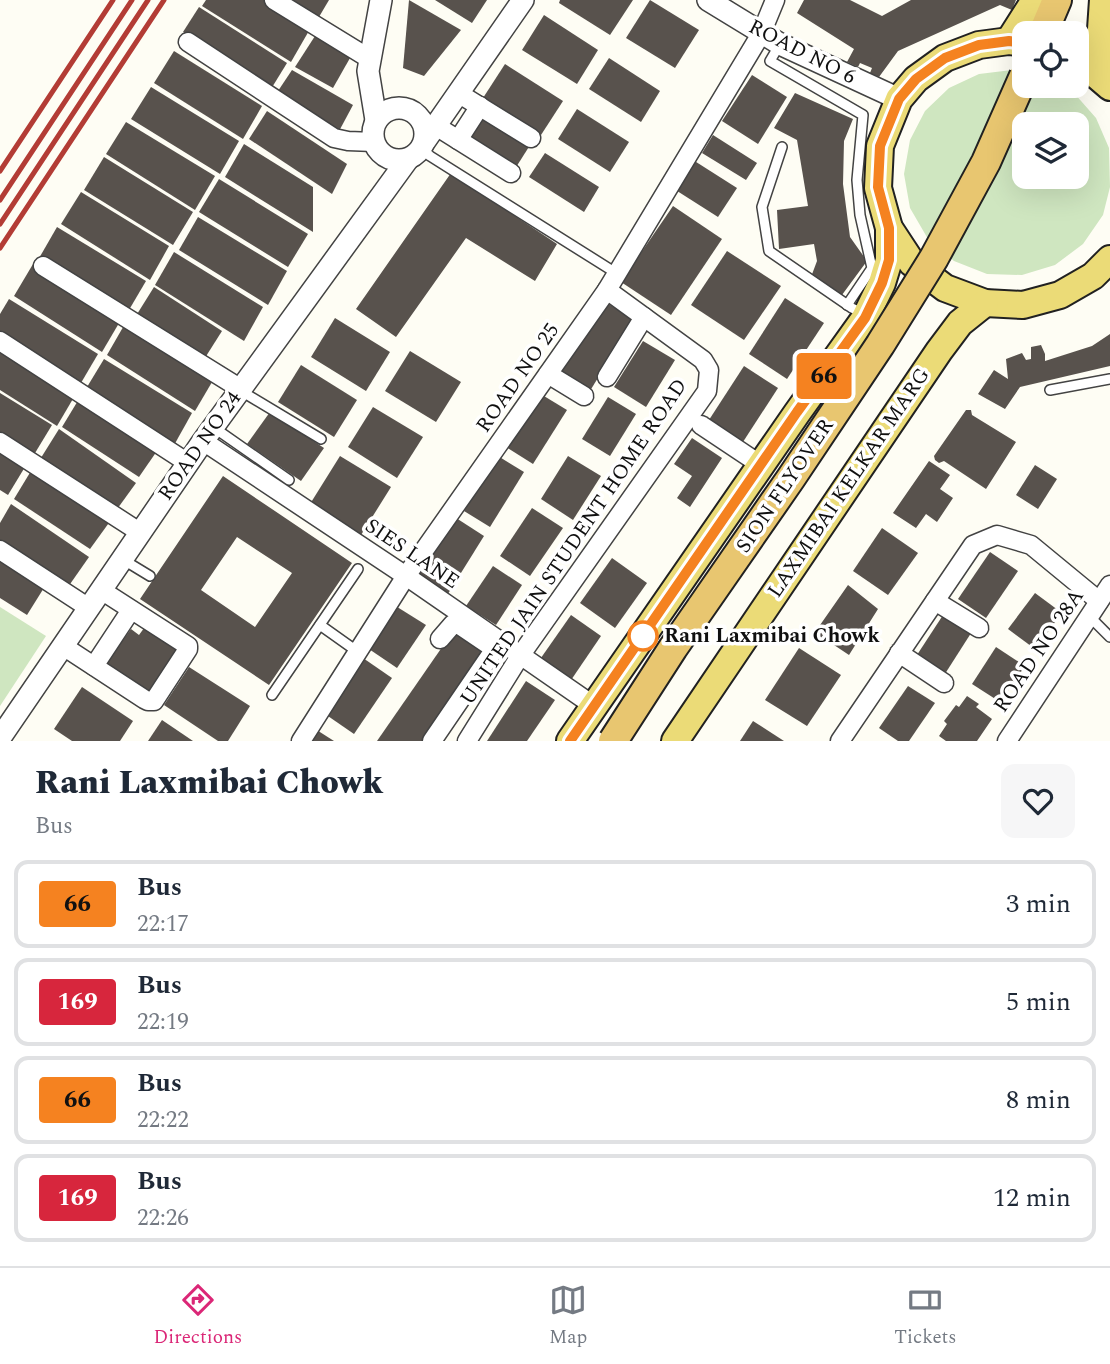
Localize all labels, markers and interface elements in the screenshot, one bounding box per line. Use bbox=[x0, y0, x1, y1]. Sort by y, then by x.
street label: ROAD NO 6 bbox=[743, 11, 861, 93]
map controls bbox=[1012, 21, 1089, 189]
button: locate bbox=[1012, 21, 1089, 98]
button: layers bbox=[1012, 112, 1089, 189]
street label: ROAD NO 25 bbox=[468, 317, 568, 439]
line badge: 66 bbox=[792, 353, 856, 399]
text: 66 bbox=[811, 358, 837, 394]
street label: LAXMIBAI KELKAR MARG bbox=[760, 361, 938, 605]
street label: UNITED JAIN STUDENT HOME ROAD bbox=[452, 372, 696, 712]
street label: ROAD NO 24 bbox=[150, 384, 250, 507]
street label: SION FLYOVER bbox=[728, 412, 842, 560]
street label: SIES LANE bbox=[358, 510, 466, 598]
street label: ROAD NO 28A bbox=[986, 582, 1092, 719]
place label: Rani Laxmibai Chowk bbox=[664, 620, 880, 652]
marker: Rani Laxmibai Chowk bbox=[628, 621, 658, 651]
text: Rani Laxmibai Chowk bbox=[35, 758, 383, 808]
button: heart bbox=[1001, 764, 1075, 838]
text: Bus bbox=[35, 809, 73, 844]
text: Bus bbox=[137, 867, 182, 907]
text: 3 min bbox=[1006, 884, 1071, 924]
text: 66 bbox=[64, 886, 91, 922]
text: 22:17 bbox=[137, 907, 189, 942]
text: Bus bbox=[137, 965, 182, 1005]
text: 5 min bbox=[1006, 982, 1071, 1022]
text: 169 bbox=[57, 984, 98, 1020]
text: 22:19 bbox=[137, 1005, 189, 1040]
text: Bus bbox=[137, 1063, 182, 1103]
text: 8 min bbox=[1006, 1080, 1071, 1120]
text: 66 bbox=[64, 1082, 91, 1118]
text: 22:22 bbox=[137, 1103, 189, 1138]
text: Bus bbox=[137, 1161, 182, 1201]
text: 12 min bbox=[993, 1178, 1071, 1218]
text: 169 bbox=[57, 1180, 98, 1216]
text: 22:26 bbox=[137, 1201, 189, 1236]
tab: Directions bbox=[153, 1281, 242, 1352]
tab: Map bbox=[549, 1281, 587, 1352]
tab: Tickets bbox=[894, 1281, 957, 1352]

